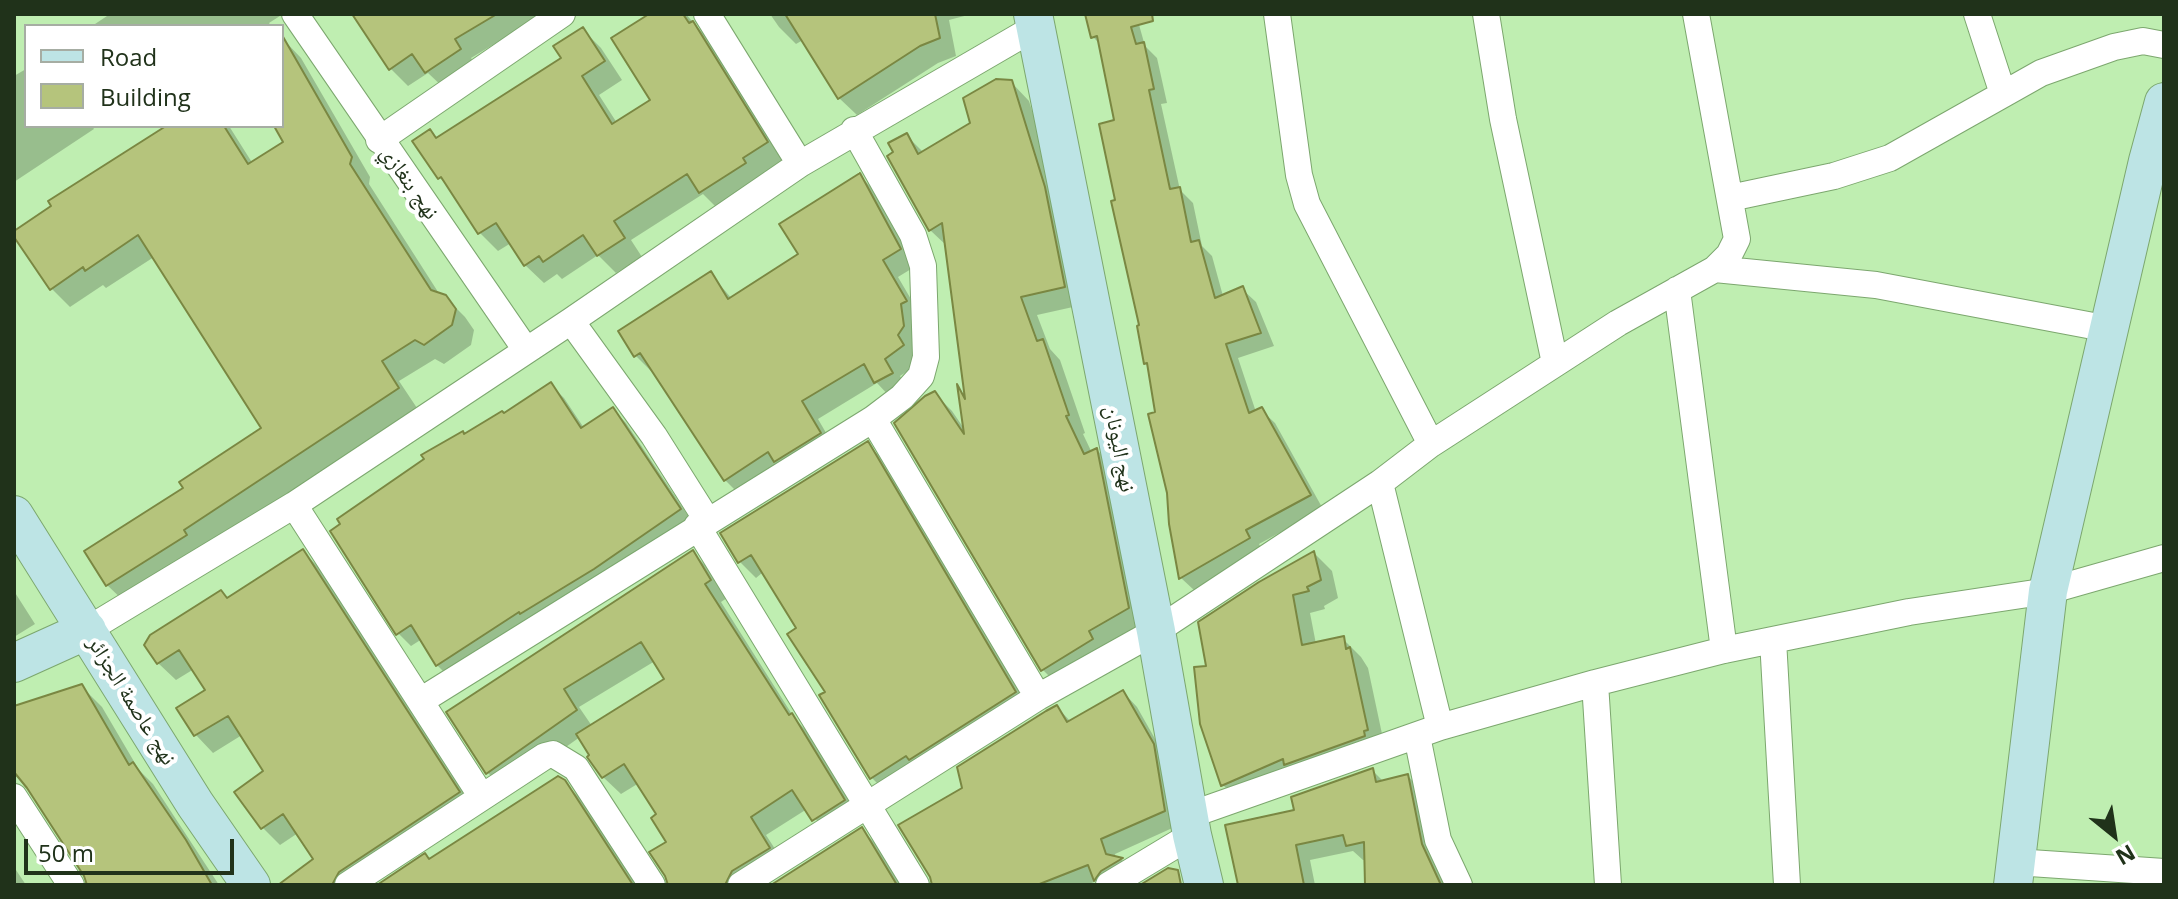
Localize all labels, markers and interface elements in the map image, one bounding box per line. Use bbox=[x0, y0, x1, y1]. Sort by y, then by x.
legend bbox=[24, 24, 284, 128]
text: Road bbox=[100, 40, 157, 73]
text: Building bbox=[100, 80, 191, 113]
street label: نهج بنغازي bbox=[374, 141, 444, 225]
street label: نهج اليونان bbox=[1098, 404, 1140, 494]
street label: نهج عاصمة الجزائر bbox=[81, 632, 181, 770]
north arrow bbox=[2074, 795, 2154, 875]
scale bar bbox=[28, 823, 238, 873]
text: 50 m bbox=[38, 836, 94, 869]
text: N bbox=[2111, 838, 2141, 873]

